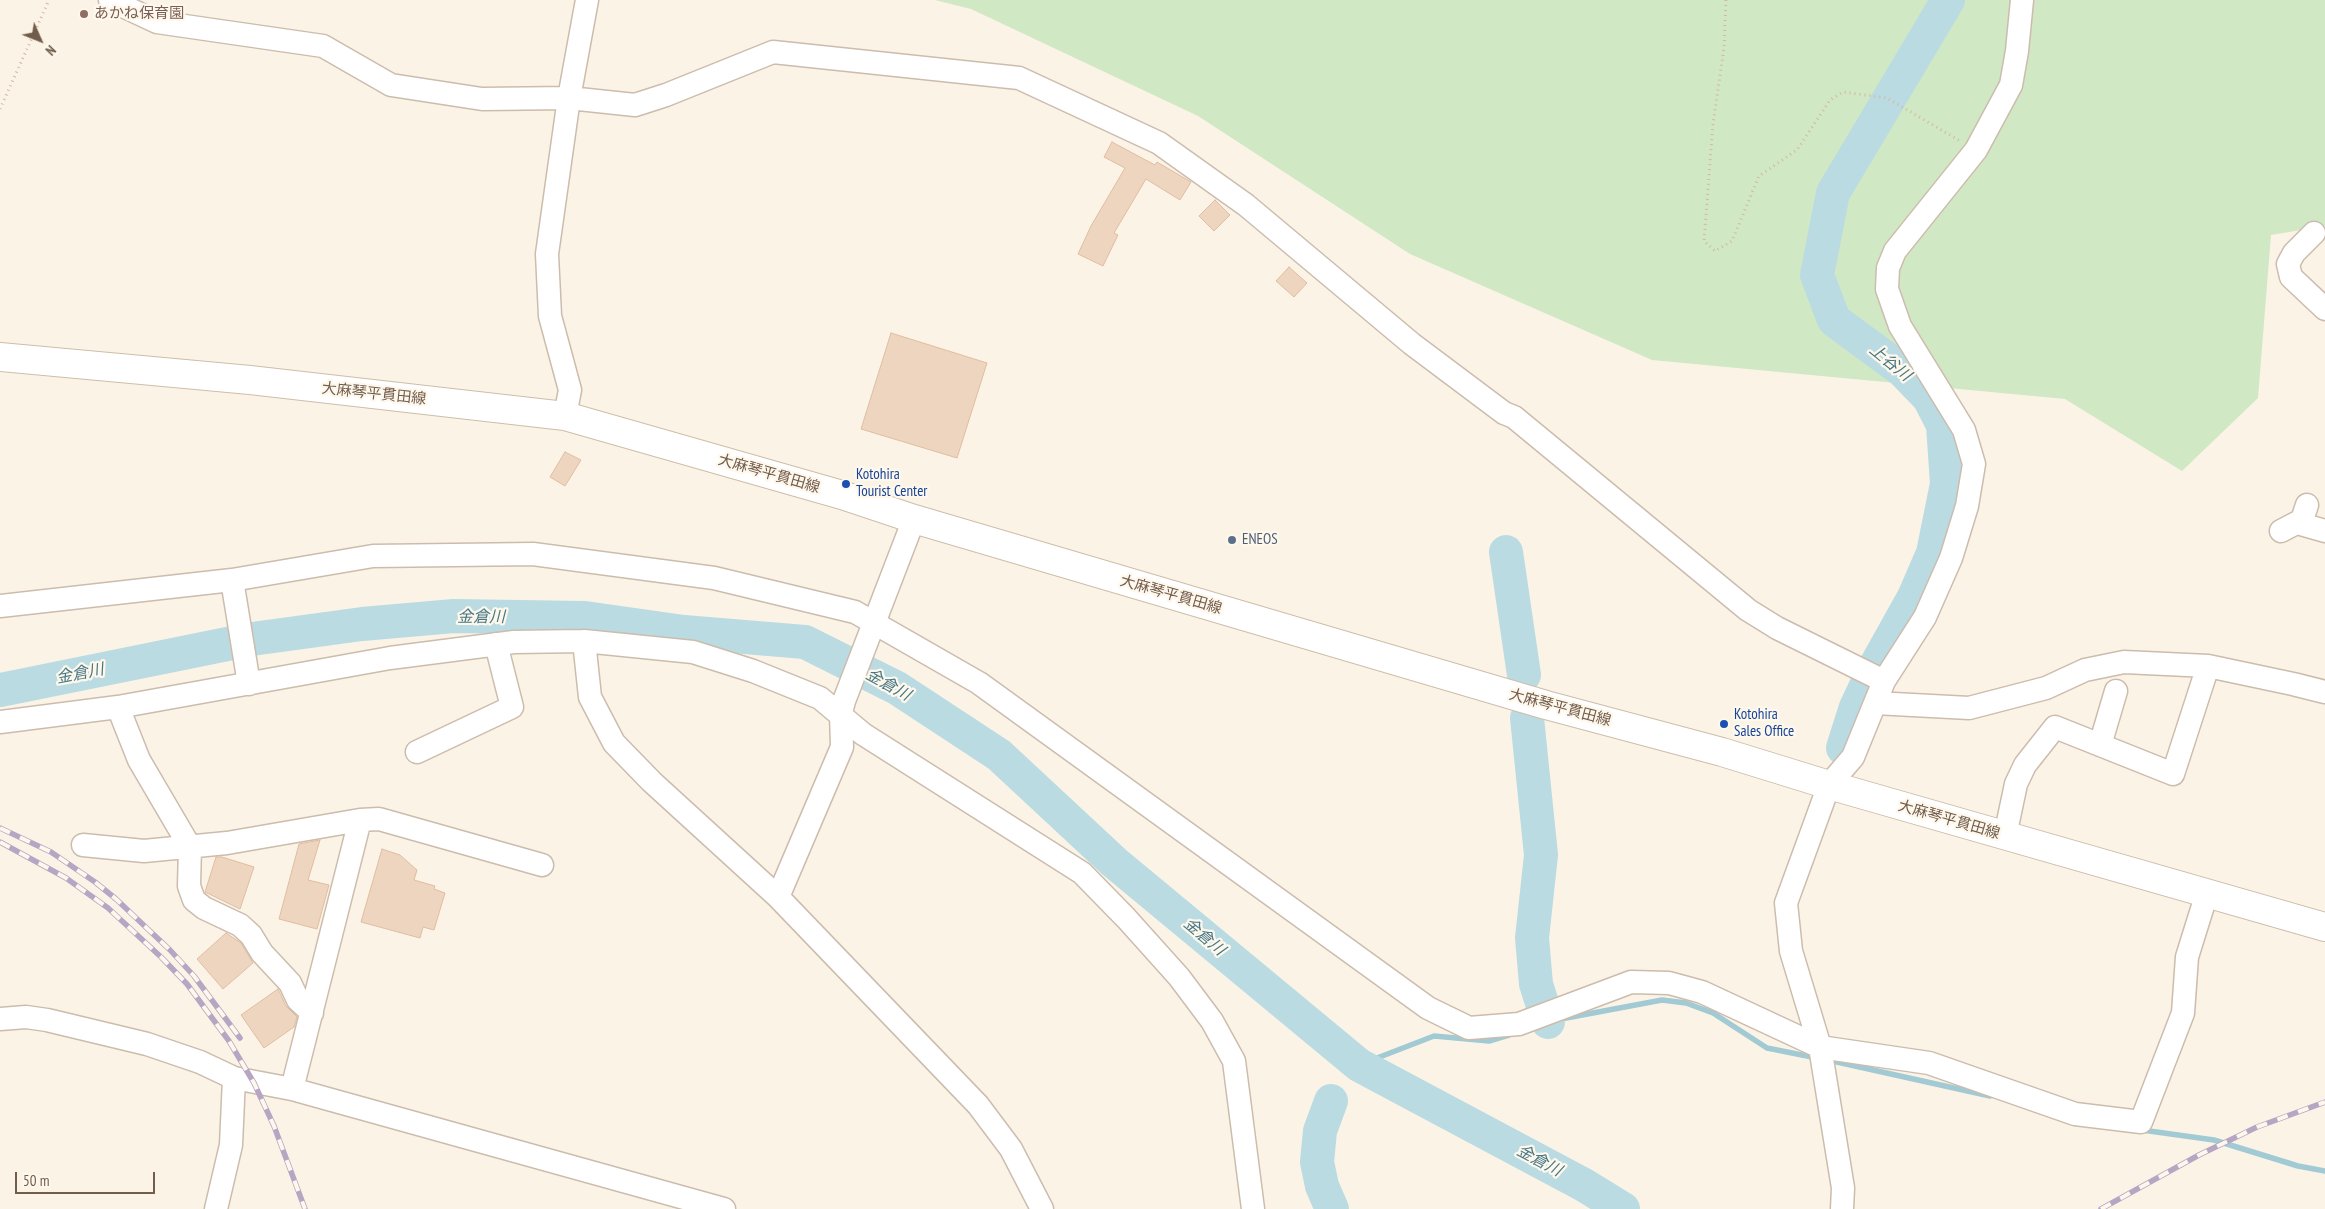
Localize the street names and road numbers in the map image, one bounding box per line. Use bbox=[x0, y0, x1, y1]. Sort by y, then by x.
street label: 大麻琴平貫田線 bbox=[321, 380, 427, 408]
street label: 大麻琴平貫田線 bbox=[716, 451, 822, 497]
street label: 大麻琴平貫田線 bbox=[1118, 572, 1224, 618]
street label: 大麻琴平貫田線 bbox=[1507, 686, 1613, 730]
street label: 大麻琴平貫田線 bbox=[1896, 797, 2002, 843]

